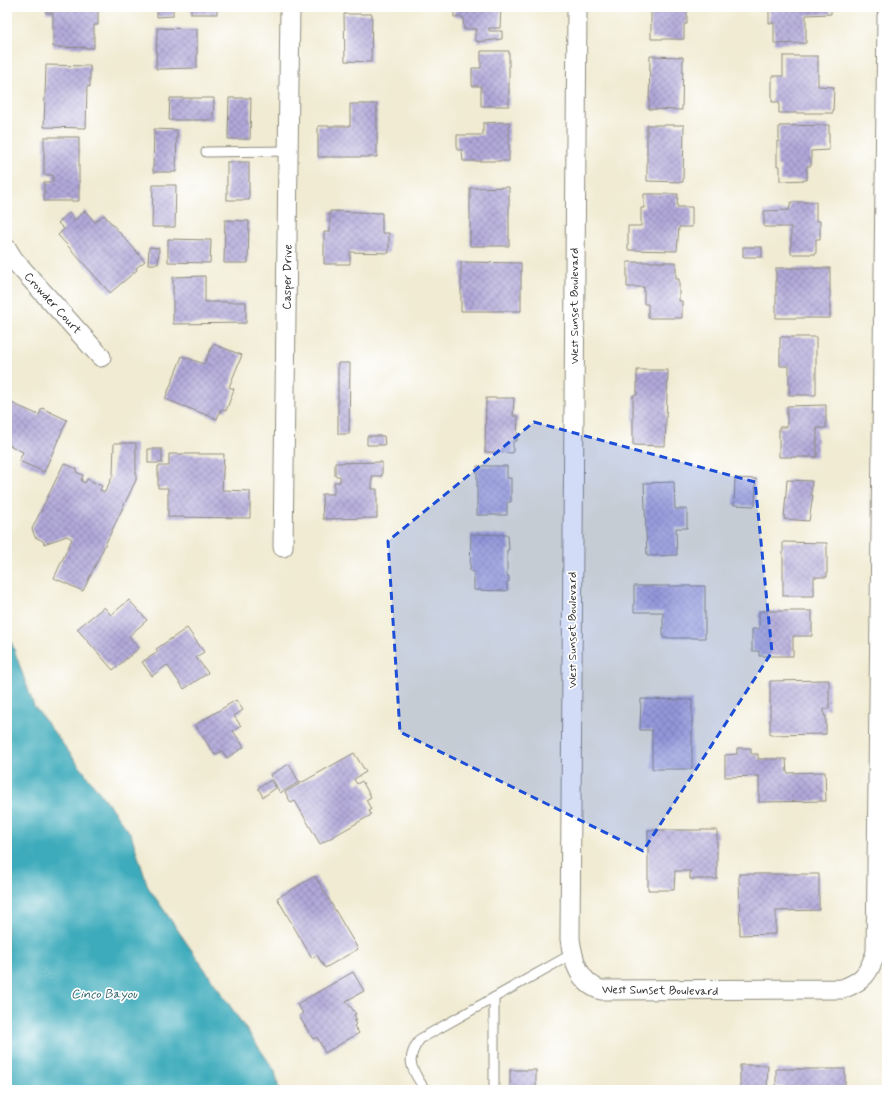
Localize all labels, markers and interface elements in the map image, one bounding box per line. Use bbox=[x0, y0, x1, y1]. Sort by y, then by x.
street label: Casper Drive bbox=[279, 244, 297, 310]
street label: West Sunset Boulevard bbox=[567, 248, 583, 364]
street label: Crowder Court bbox=[20, 269, 85, 338]
street label: West Sunset Boulevard bbox=[565, 572, 581, 688]
street label: West Sunset Boulevard bbox=[602, 982, 718, 1000]
water label: Cinco Bayou bbox=[71, 986, 138, 1003]

